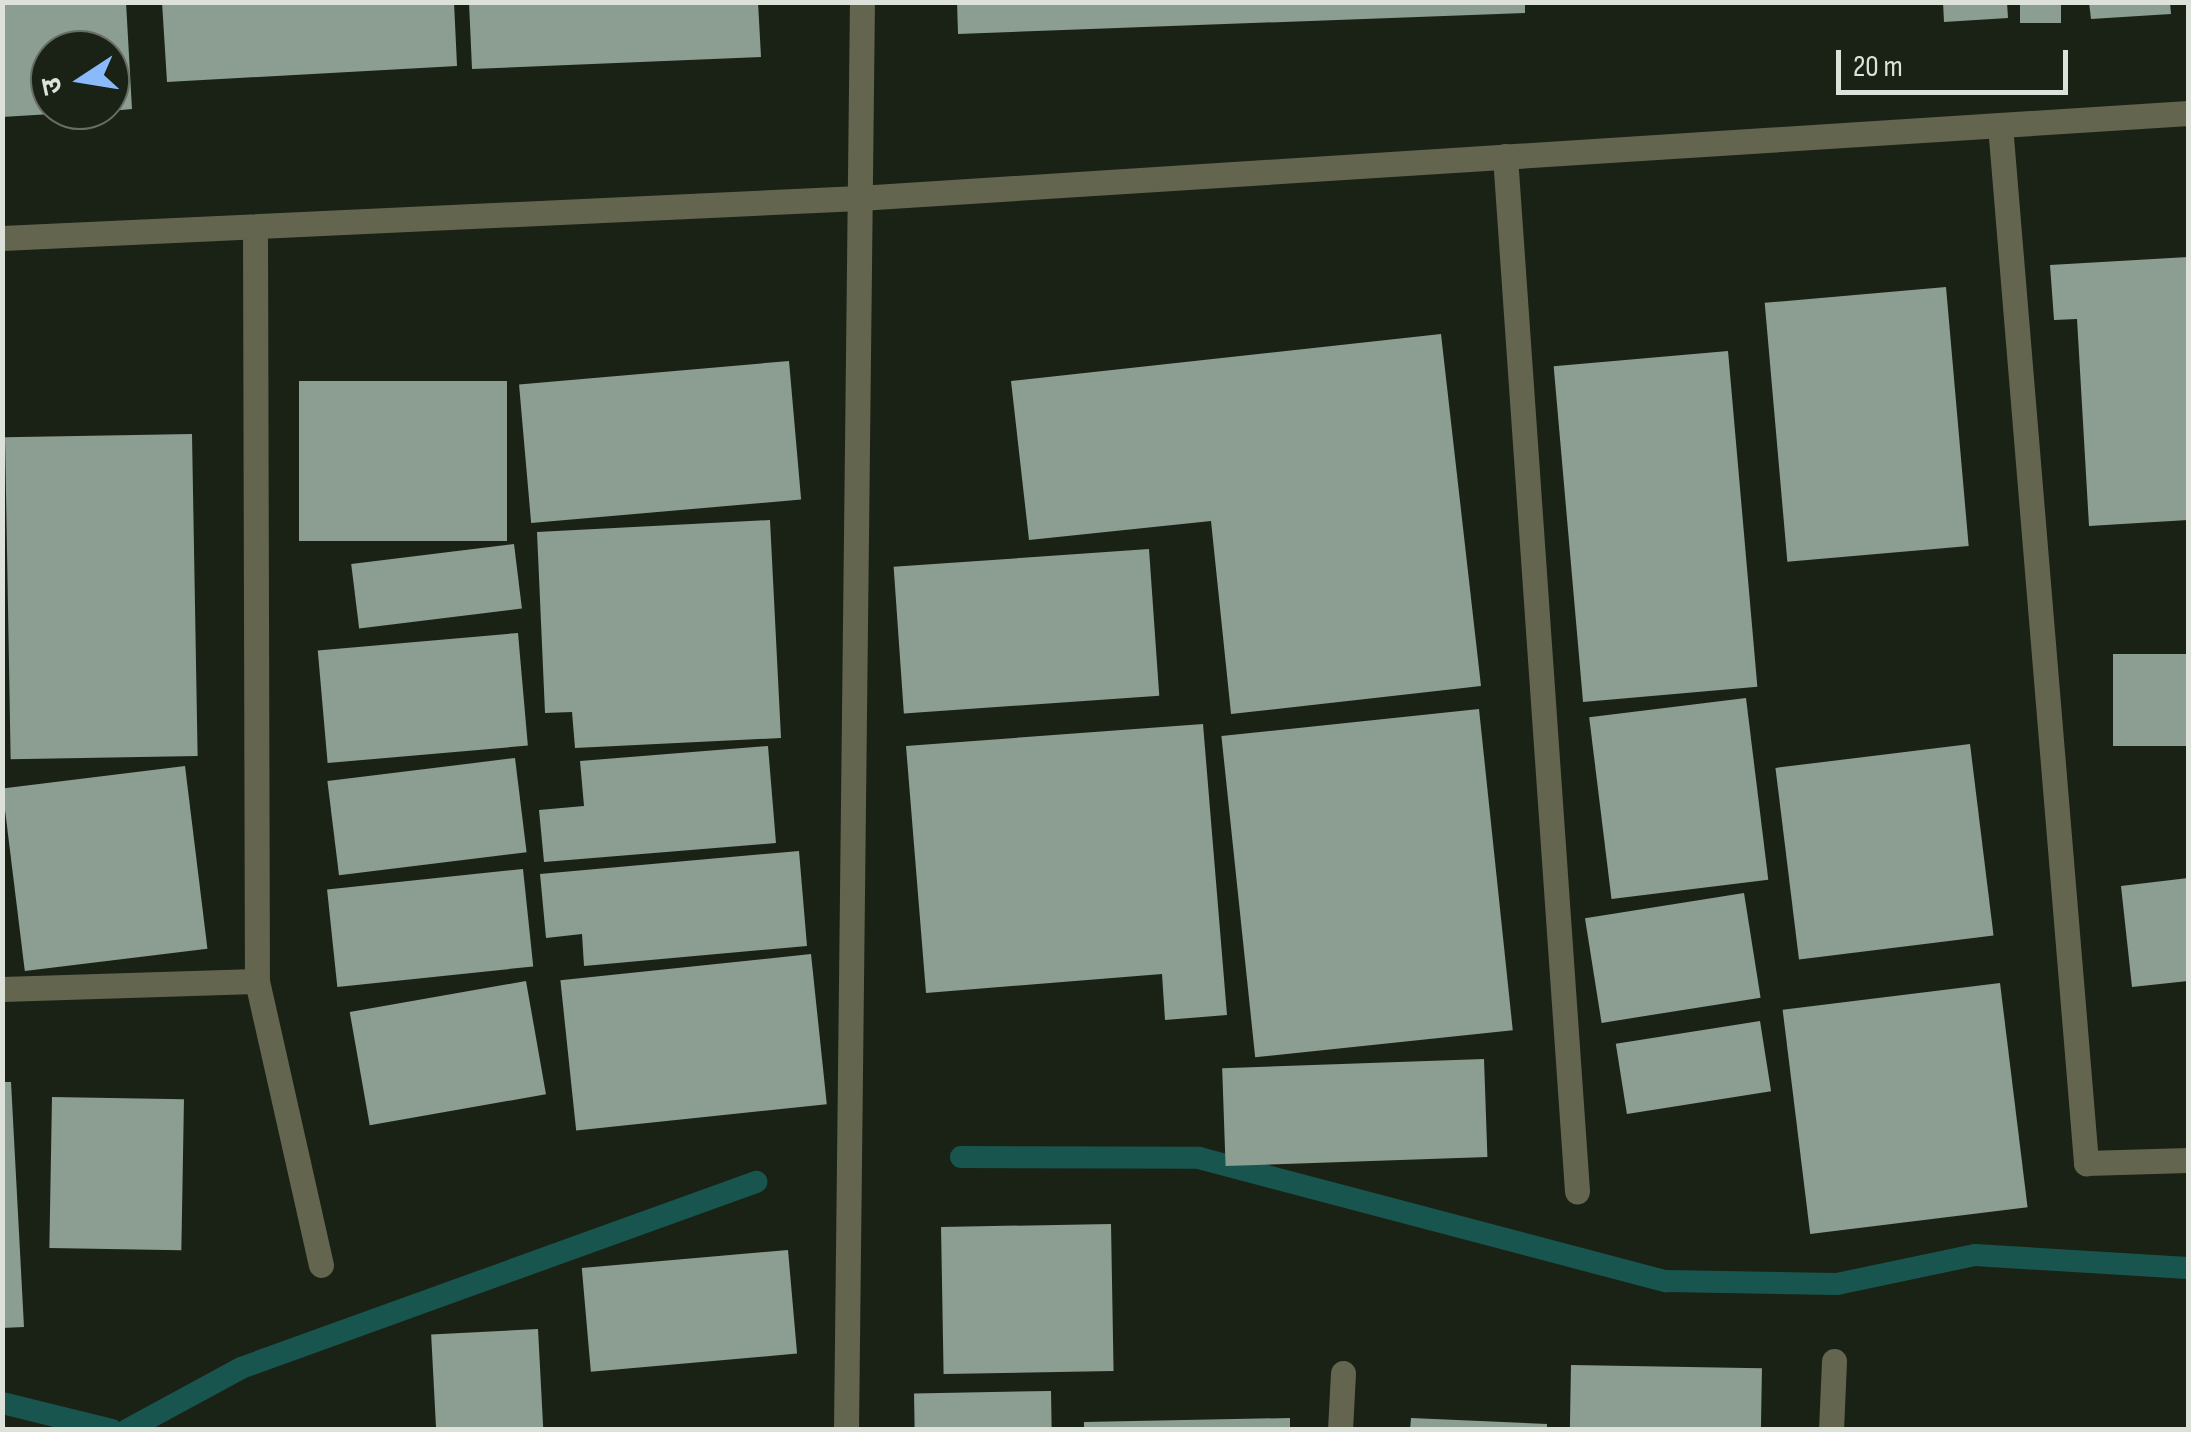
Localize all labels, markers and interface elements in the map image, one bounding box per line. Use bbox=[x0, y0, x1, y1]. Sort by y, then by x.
north arrow bbox=[30, 30, 130, 130]
scale bar bbox=[1841, 30, 2074, 92]
text: 20 m bbox=[1853, 49, 1903, 85]
text: उ bbox=[34, 74, 70, 97]

